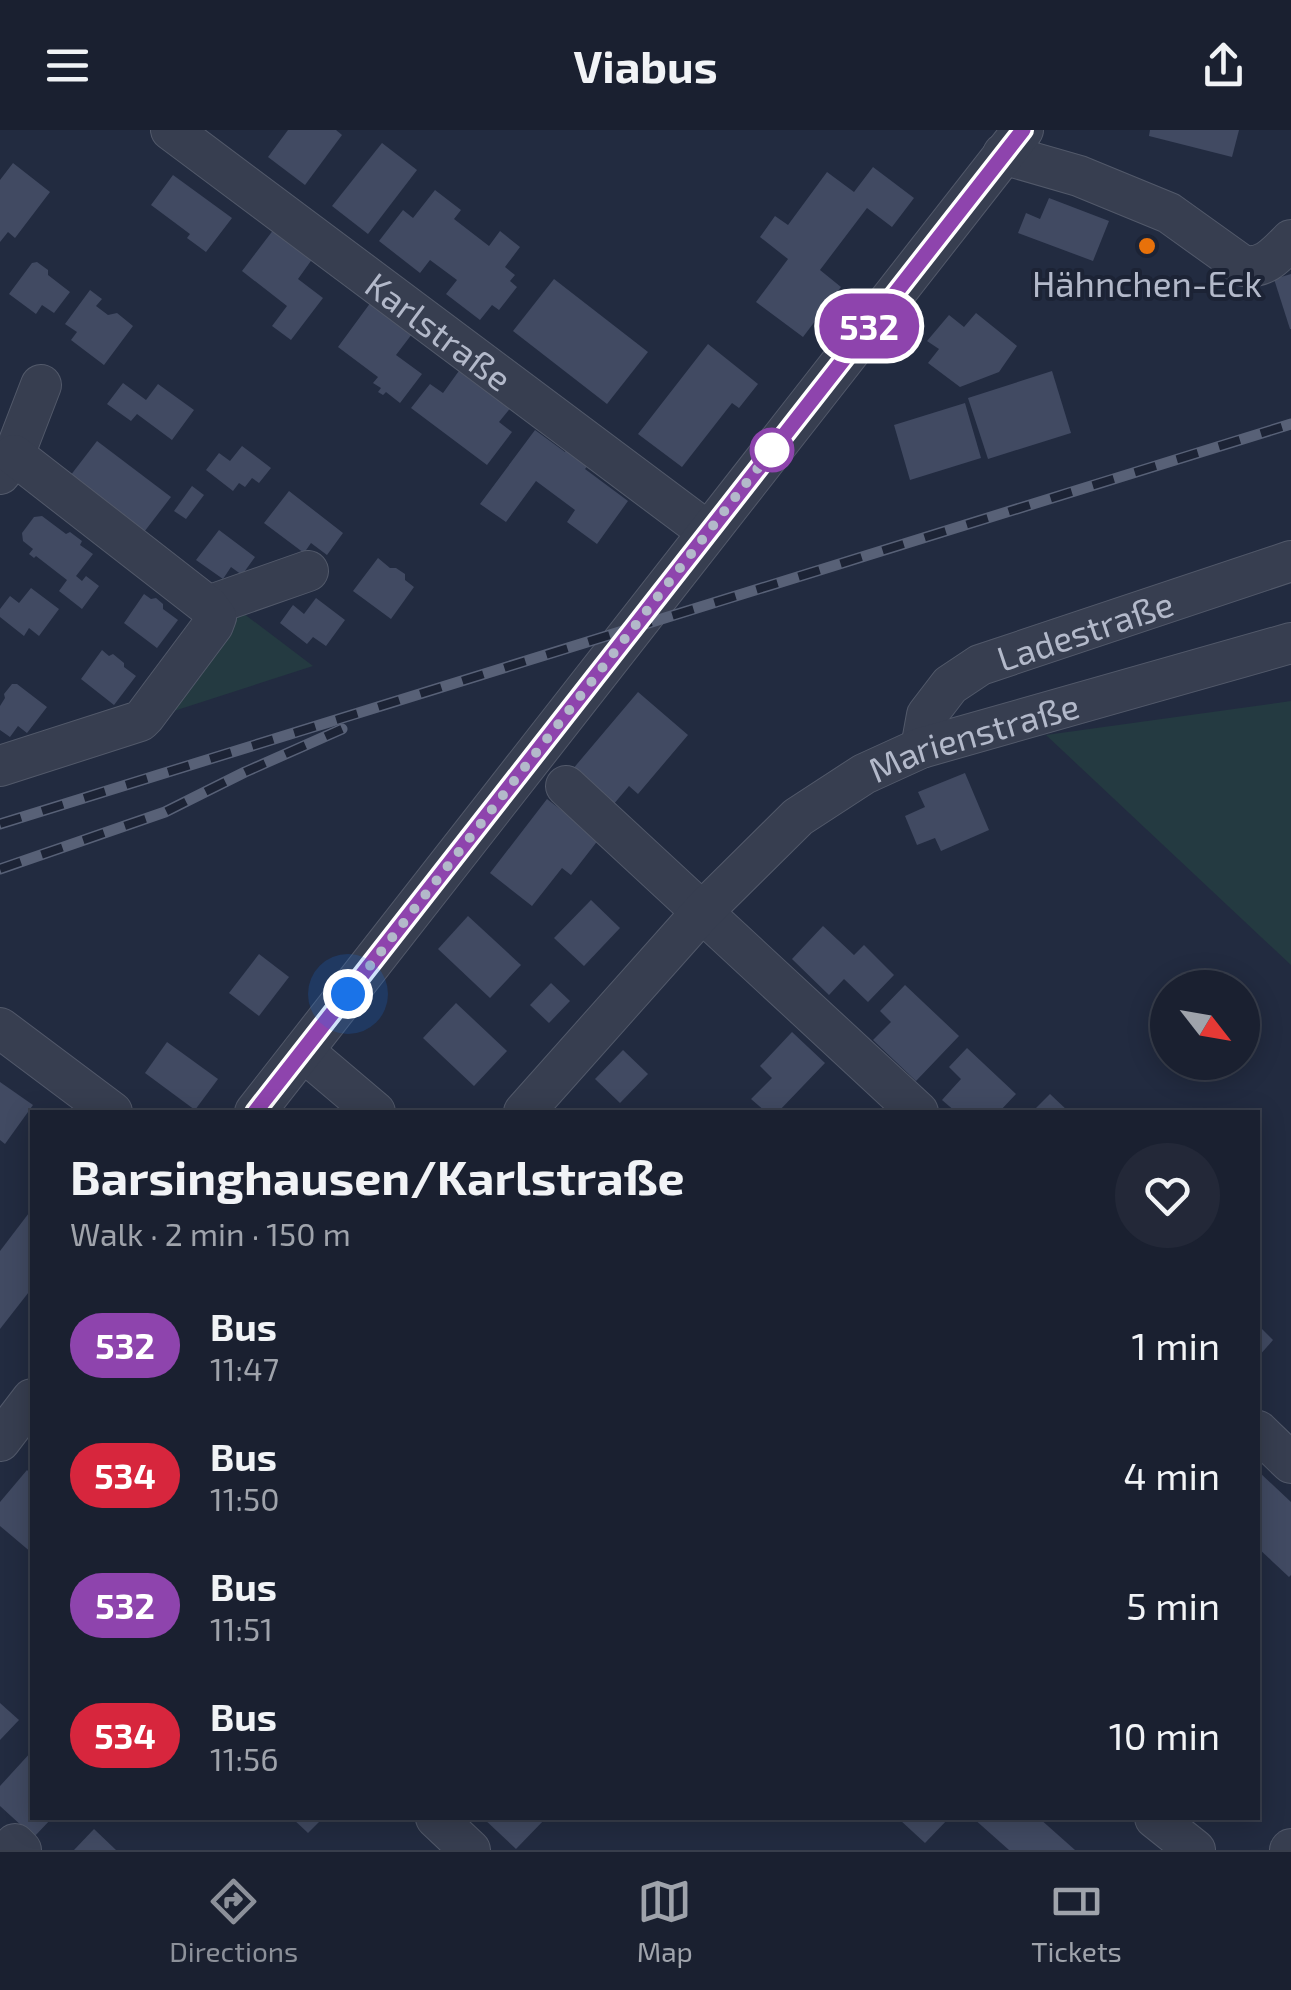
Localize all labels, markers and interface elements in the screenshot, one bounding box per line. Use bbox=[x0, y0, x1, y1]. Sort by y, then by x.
icon: menu bbox=[40, 38, 95, 93]
text: Viabus bbox=[573, 38, 718, 92]
icon: share bbox=[1196, 38, 1251, 93]
marker: Hähnchen-Eck bbox=[1136, 235, 1158, 257]
place label: Hähnchen-Eck bbox=[1032, 262, 1262, 304]
street label: Karlstraße bbox=[358, 263, 520, 399]
line badge: 532 bbox=[812, 294, 926, 358]
text: 532 bbox=[839, 305, 899, 347]
unlabelled marker bbox=[751, 429, 793, 471]
street label: Ladestraße bbox=[991, 581, 1178, 679]
street label: Marienstraße bbox=[862, 683, 1084, 790]
your location bbox=[323, 969, 373, 1019]
north arrow bbox=[1150, 970, 1260, 1080]
map controls bbox=[1150, 970, 1260, 1080]
button: heart bbox=[1115, 1143, 1220, 1248]
text: Barsinghausen/Karlstraße bbox=[70, 1147, 685, 1205]
text: Walk · 2 min · 150 m bbox=[70, 1214, 351, 1252]
text: Bus bbox=[210, 1303, 277, 1349]
text: 1 min bbox=[1132, 1322, 1220, 1368]
text: 532 bbox=[95, 1324, 155, 1366]
text: 11:47 bbox=[210, 1349, 279, 1387]
text: Bus bbox=[210, 1433, 277, 1479]
text: 4 min bbox=[1123, 1452, 1220, 1498]
text: 534 bbox=[94, 1454, 156, 1496]
text: 11:50 bbox=[210, 1479, 279, 1517]
text: Bus bbox=[210, 1563, 277, 1609]
text: 5 min bbox=[1126, 1582, 1220, 1628]
text: 532 bbox=[95, 1584, 155, 1626]
text: 11:51 bbox=[210, 1609, 273, 1647]
text: Bus bbox=[210, 1693, 277, 1739]
text: 10 min bbox=[1109, 1712, 1220, 1758]
text: 534 bbox=[94, 1714, 156, 1756]
text: 11:56 bbox=[210, 1739, 278, 1777]
tab: Directions bbox=[169, 1874, 298, 1968]
tab: Map bbox=[637, 1874, 693, 1968]
tab: Tickets bbox=[1031, 1874, 1122, 1968]

